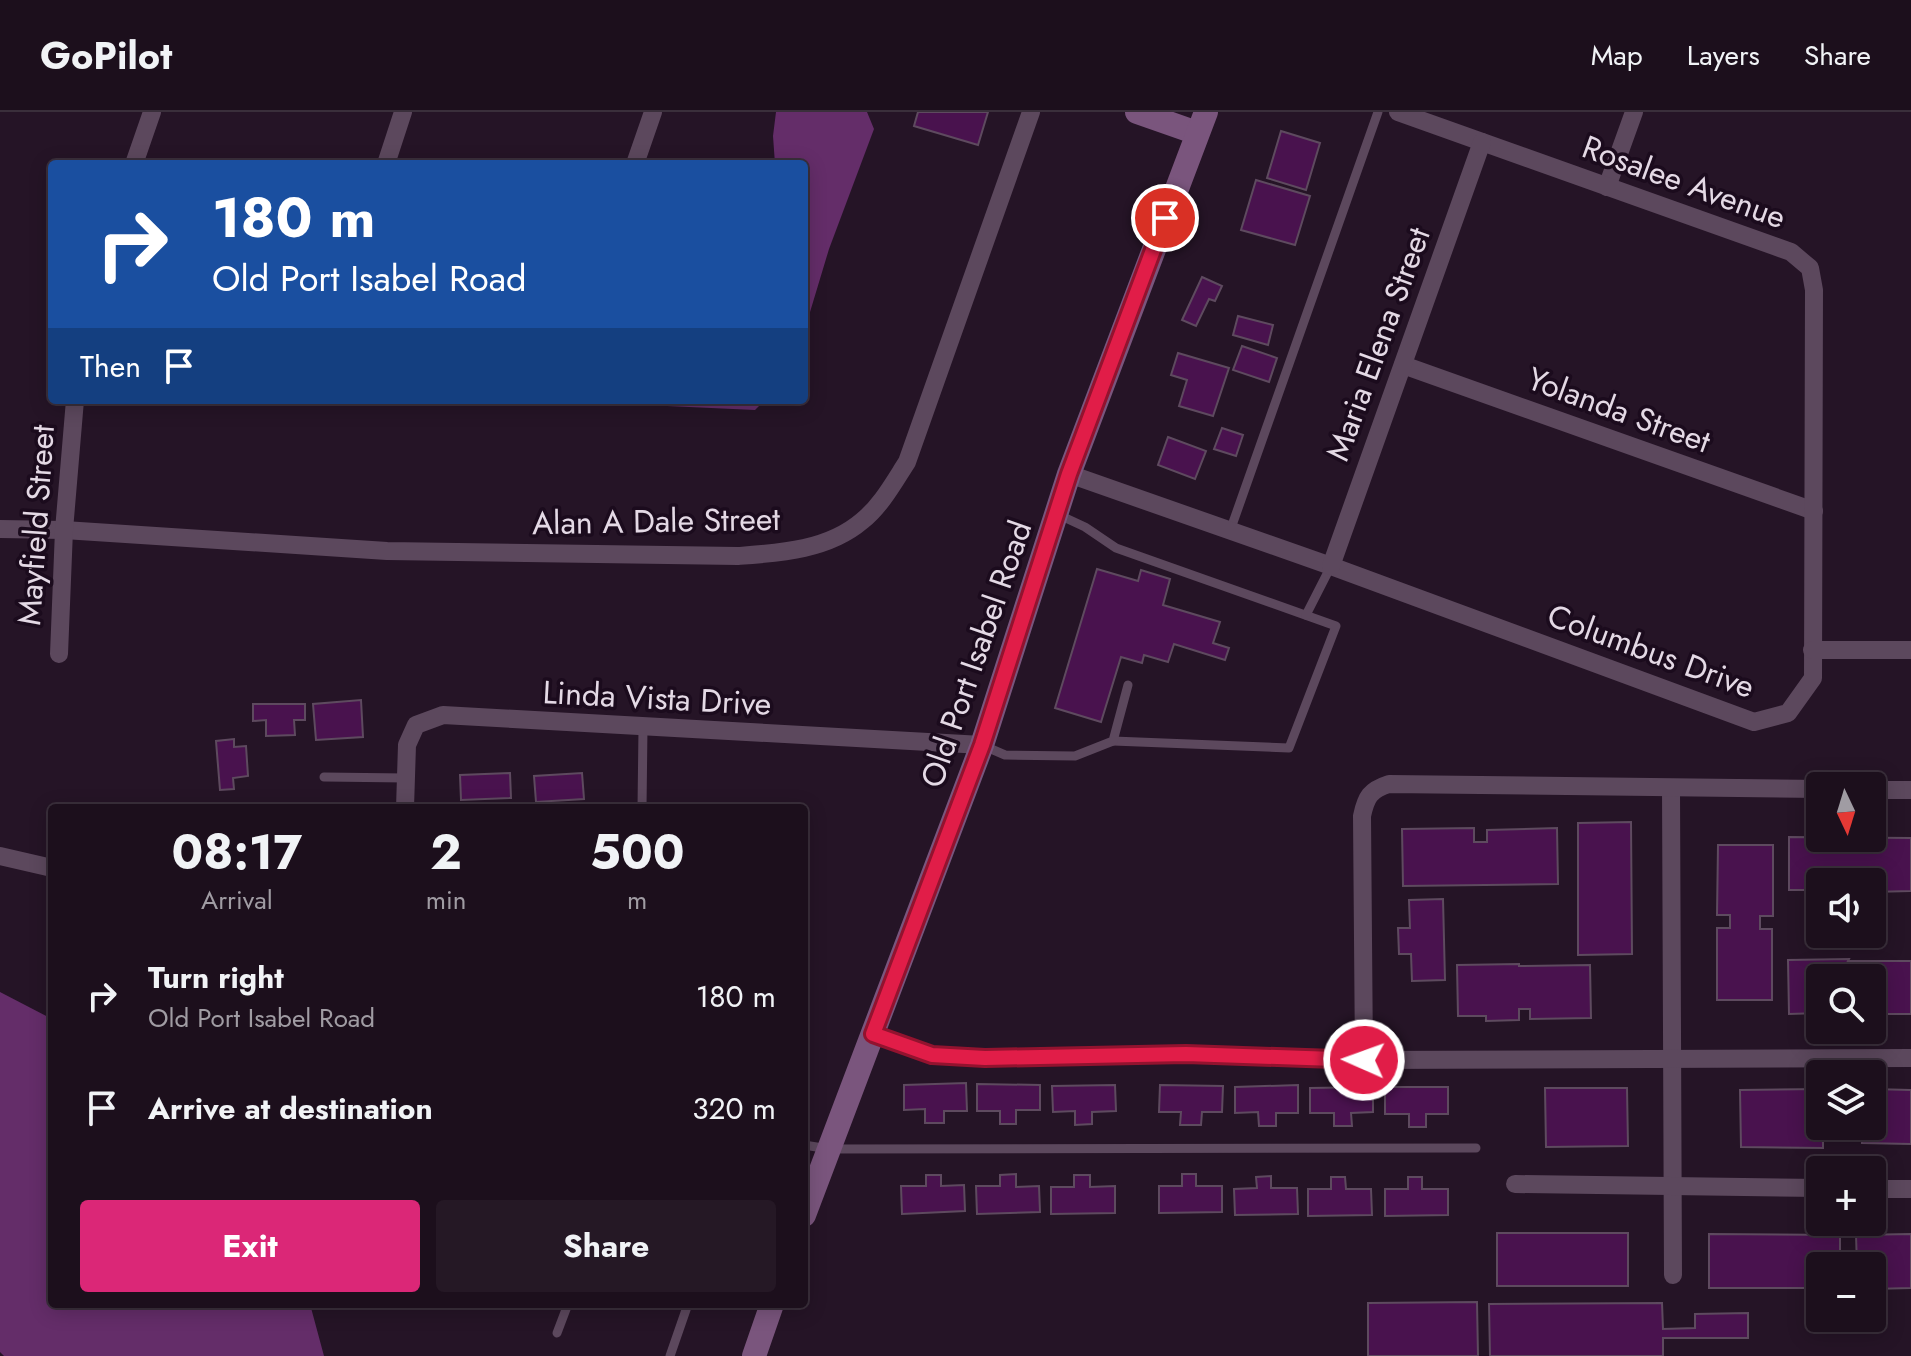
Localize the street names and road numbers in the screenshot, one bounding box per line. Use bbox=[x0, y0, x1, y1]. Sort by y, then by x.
street label: Rosalee Avenue bbox=[1576, 124, 1792, 240]
street label: Maria Elena Street bbox=[1314, 221, 1442, 467]
street label: Yolanda Street bbox=[1521, 356, 1717, 464]
street label: Mayfield Street bbox=[6, 423, 66, 627]
street label: Alan A Dale Street bbox=[532, 496, 781, 546]
street label: Old Port Isabel Road bbox=[909, 514, 1043, 794]
street label: Columbus Drive bbox=[1541, 592, 1761, 710]
street label: Linda Vista Drive bbox=[542, 669, 772, 727]

